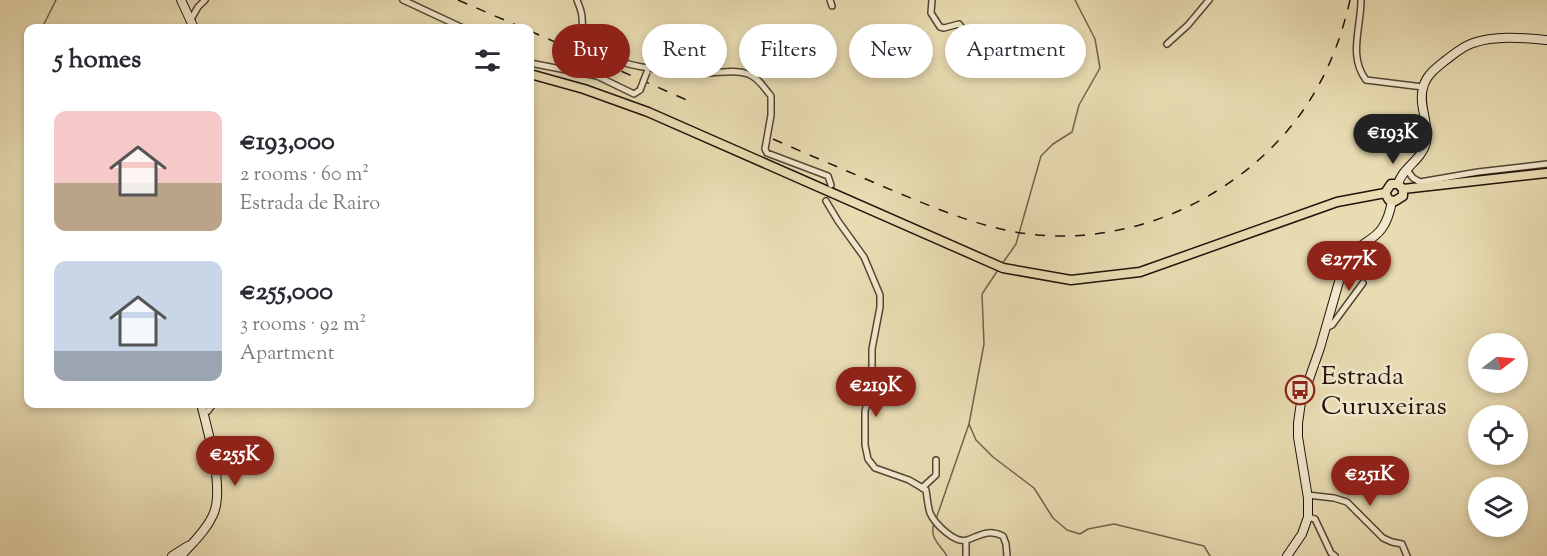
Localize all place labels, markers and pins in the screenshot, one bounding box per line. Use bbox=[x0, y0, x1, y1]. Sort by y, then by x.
pin: €193K bbox=[1351, 114, 1435, 165]
pin: €277K bbox=[1307, 241, 1391, 292]
place label: Estrada Curuxeiras bbox=[1321, 359, 1447, 426]
pin: €219K bbox=[834, 367, 918, 418]
bus stop icon: Estrada Curuxeiras bbox=[1284, 374, 1316, 406]
pin: €255K bbox=[193, 436, 277, 487]
pin: €251K bbox=[1328, 456, 1412, 507]

